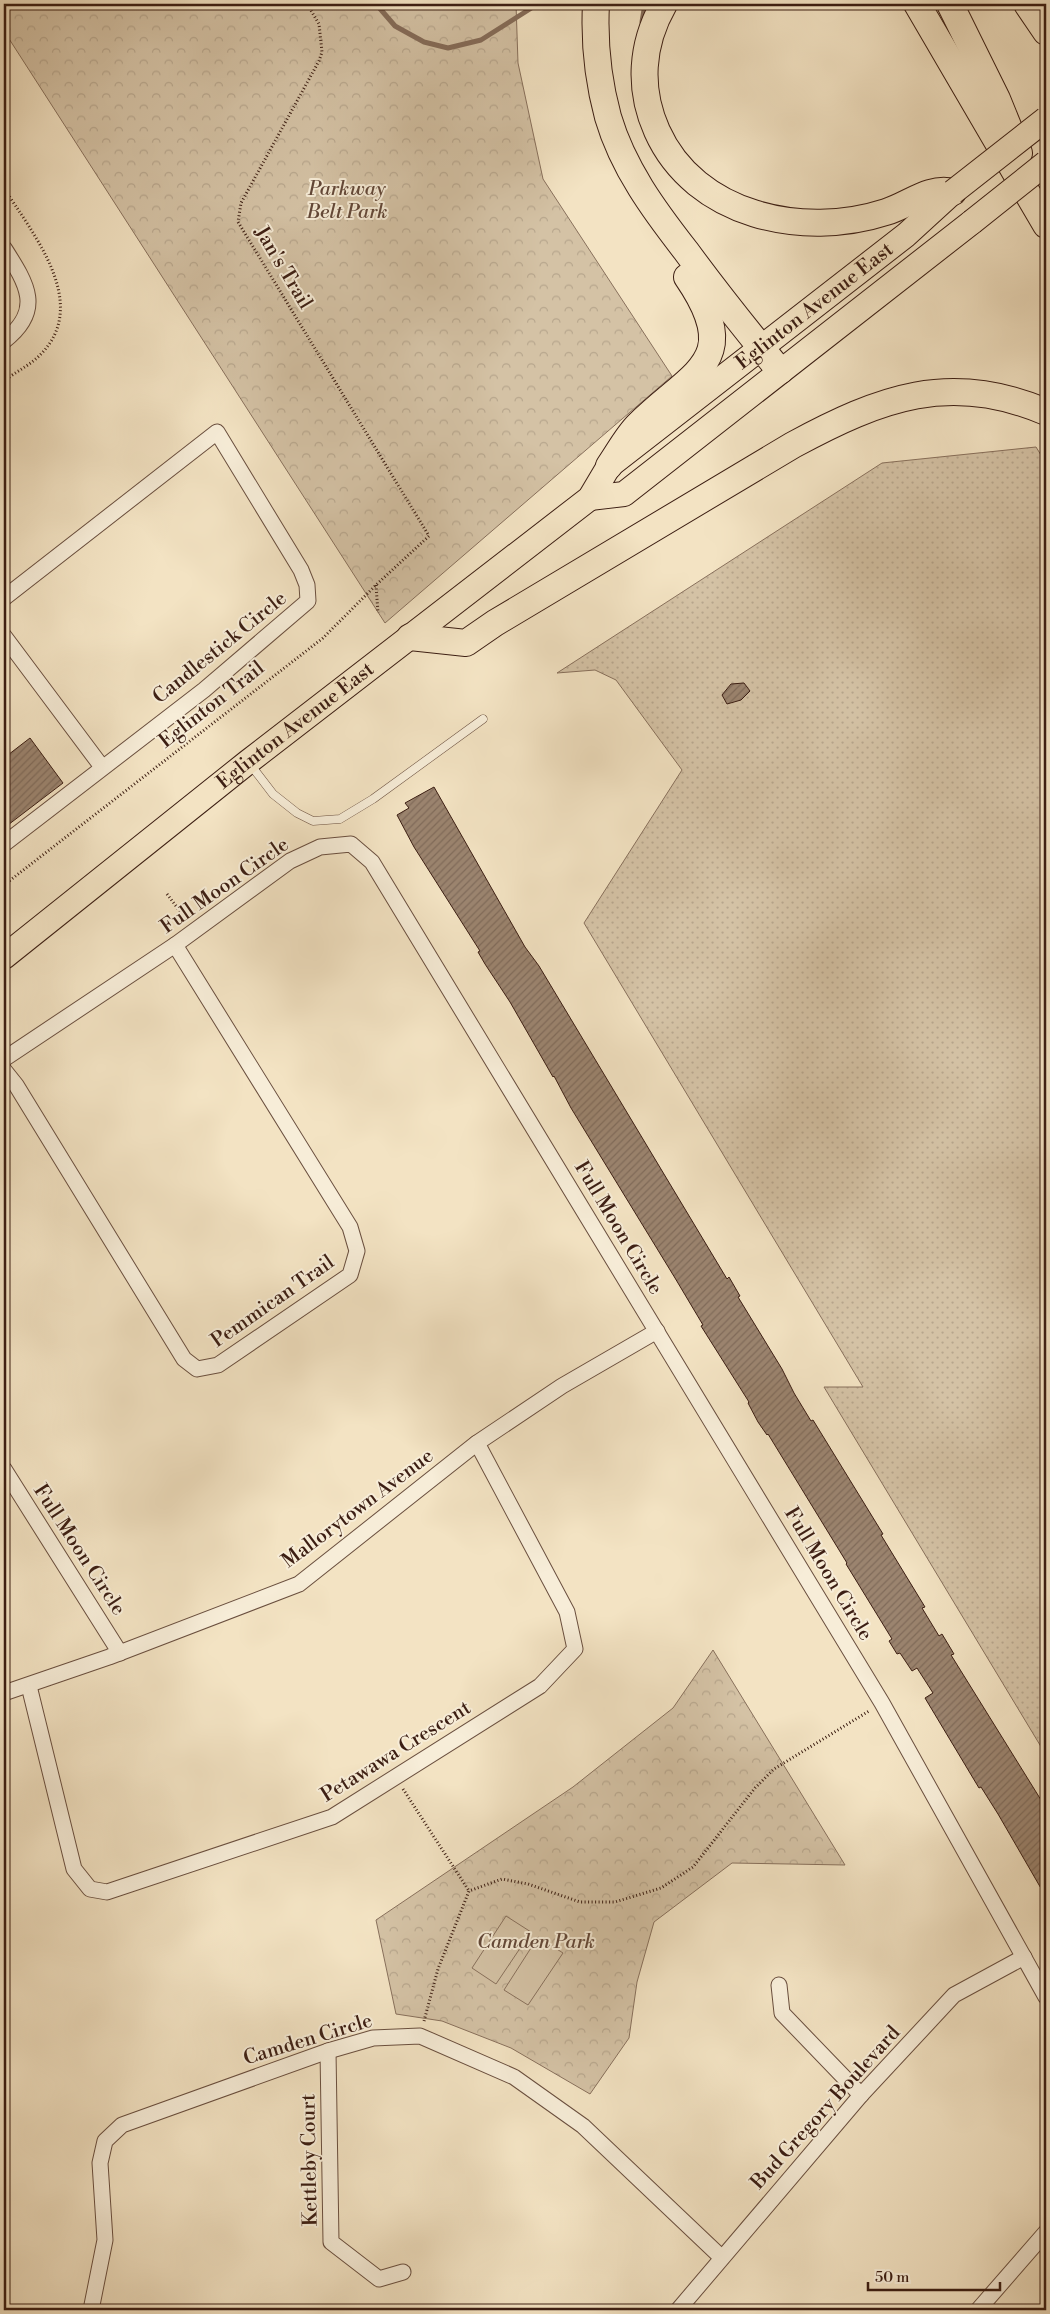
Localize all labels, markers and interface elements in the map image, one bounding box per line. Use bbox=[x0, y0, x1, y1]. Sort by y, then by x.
park label: Parkway Belt Park bbox=[306, 177, 387, 225]
street label: Jan's Trail bbox=[248, 221, 318, 314]
street label: Eglinton Avenue East bbox=[731, 237, 898, 375]
street label: Candlestick Circle bbox=[148, 586, 292, 710]
street label: Eglinton Trail bbox=[154, 656, 270, 754]
street label: Eglinton Avenue East bbox=[211, 657, 379, 795]
street label: Full Moon Circle bbox=[156, 832, 294, 940]
street label: Full Moon Circle bbox=[568, 1157, 668, 1299]
street label: Pemmican Trail bbox=[207, 1250, 340, 1354]
street label: Mallorytown Avenue bbox=[277, 1444, 439, 1574]
street label: Full Moon Circle bbox=[27, 1480, 131, 1620]
street label: Full Moon Circle bbox=[778, 1503, 878, 1645]
street label: Petawawa Crescent bbox=[316, 1696, 476, 1808]
park label: Camden Park bbox=[477, 1930, 595, 1955]
street label: Camden Circle bbox=[240, 2009, 376, 2071]
street label: Bud Gregory Boulevard bbox=[745, 2021, 906, 2196]
street label: Kettleby Court bbox=[296, 2093, 324, 2227]
scale bar bbox=[868, 2259, 1000, 2291]
text: 50 m bbox=[875, 2268, 909, 2287]

